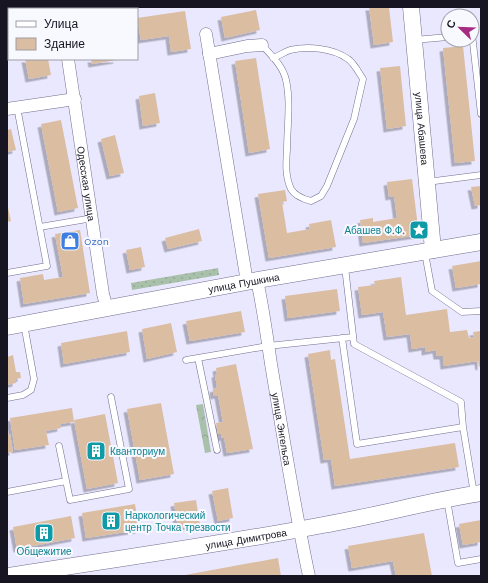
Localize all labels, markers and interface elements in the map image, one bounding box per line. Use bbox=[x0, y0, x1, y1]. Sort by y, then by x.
legend bbox=[8, 8, 138, 60]
north arrow bbox=[440, 8, 480, 48]
text: Улица bbox=[44, 17, 78, 31]
text: С bbox=[444, 18, 459, 30]
text: Здание bbox=[44, 37, 85, 51]
street label: улица Абашева bbox=[413, 92, 430, 166]
street label: Одесская улица bbox=[75, 146, 97, 222]
place icon: Абашев Ф.Ф. bbox=[408, 219, 430, 241]
place label: Абашев Ф.Ф. bbox=[344, 225, 405, 236]
shop icon: Ozon bbox=[59, 230, 81, 252]
place label: Ozon bbox=[84, 236, 109, 247]
street label: улица Пушкина bbox=[207, 271, 281, 295]
street label: улица Энгельса bbox=[270, 392, 293, 467]
building icon: Кванториум bbox=[85, 440, 107, 462]
place label: Кванториум bbox=[110, 446, 165, 457]
building icon: Наркологический центр Точка трезвости bbox=[100, 510, 122, 532]
place label: Наркологический центр Точка трезвости bbox=[125, 510, 231, 533]
building icon: Общежитие bbox=[33, 522, 55, 544]
street label: улица Димитрова bbox=[205, 527, 288, 551]
place label: Общежитие bbox=[16, 546, 72, 557]

